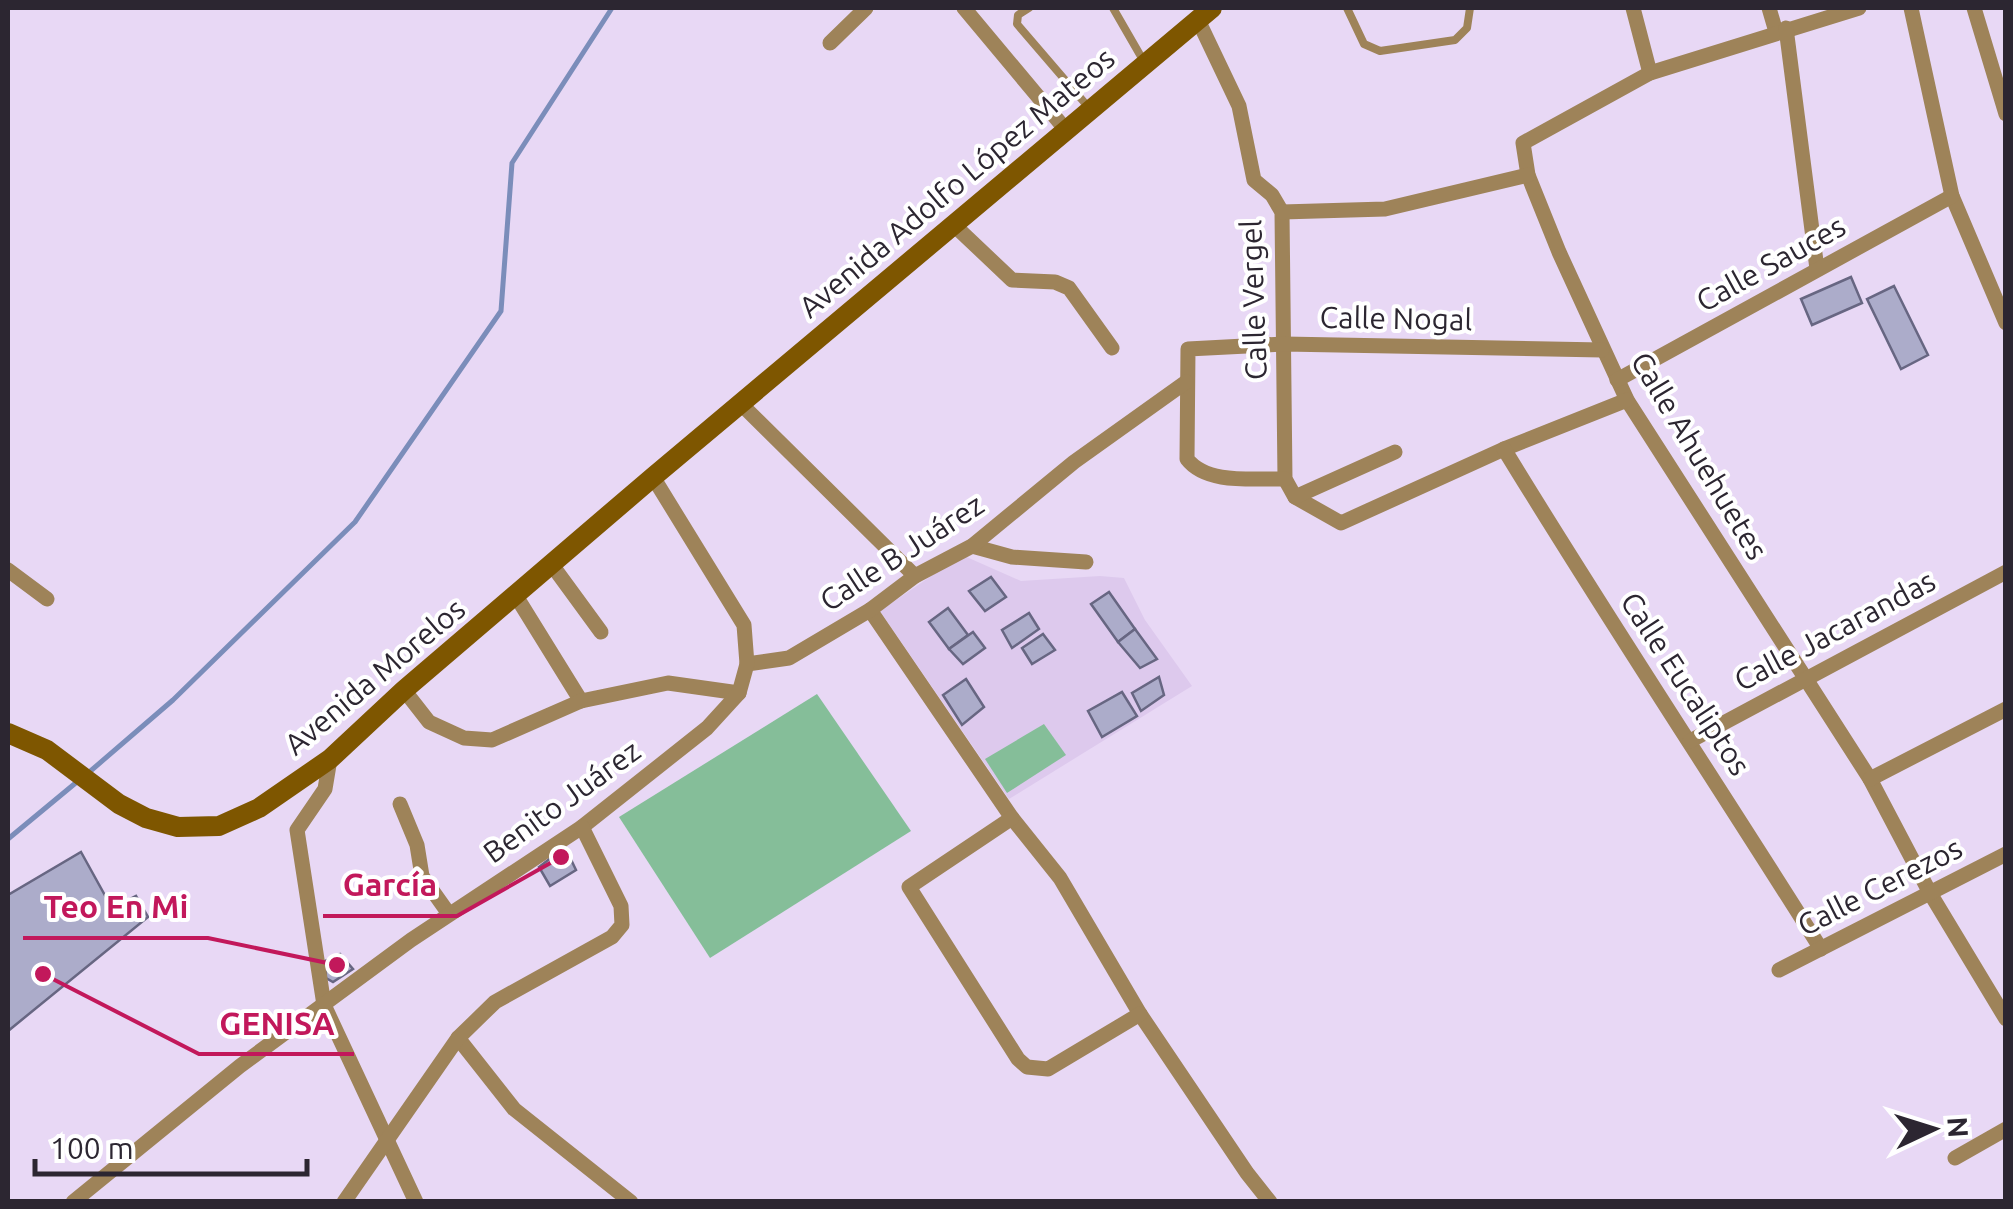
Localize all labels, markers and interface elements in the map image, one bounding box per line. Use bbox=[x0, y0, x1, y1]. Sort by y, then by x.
street label: Avenida Adolfo López Mateos bbox=[792, 40, 1121, 324]
street label: Calle Sauces bbox=[1690, 208, 1851, 318]
street label: Calle Vergel bbox=[1233, 219, 1273, 381]
street label: Calle Nogal bbox=[1319, 300, 1473, 336]
street label: Calle Ahuehuetes bbox=[1625, 346, 1775, 565]
street label: Calle B Juárez bbox=[813, 487, 990, 618]
street label: Calle Jacarandas bbox=[1728, 563, 1941, 697]
street label: Calle Eucaliptos bbox=[1614, 586, 1758, 781]
street label: Avenida Morelos bbox=[277, 591, 471, 761]
street label: Benito Juárez bbox=[477, 733, 646, 869]
street label: Calle Cerezos bbox=[1792, 830, 1967, 942]
callout: García bbox=[323, 854, 457, 916]
text: García bbox=[343, 866, 437, 902]
callout: Teo En Mi bbox=[23, 876, 208, 938]
text: Teo En Mi bbox=[43, 888, 189, 924]
callout: GENISA bbox=[199, 992, 354, 1054]
text: GENISA bbox=[219, 1005, 335, 1041]
north arrow bbox=[1883, 1079, 1983, 1179]
scale bar bbox=[35, 1114, 308, 1176]
text: N bbox=[1942, 1116, 1975, 1139]
text: 100 m bbox=[50, 1131, 134, 1165]

